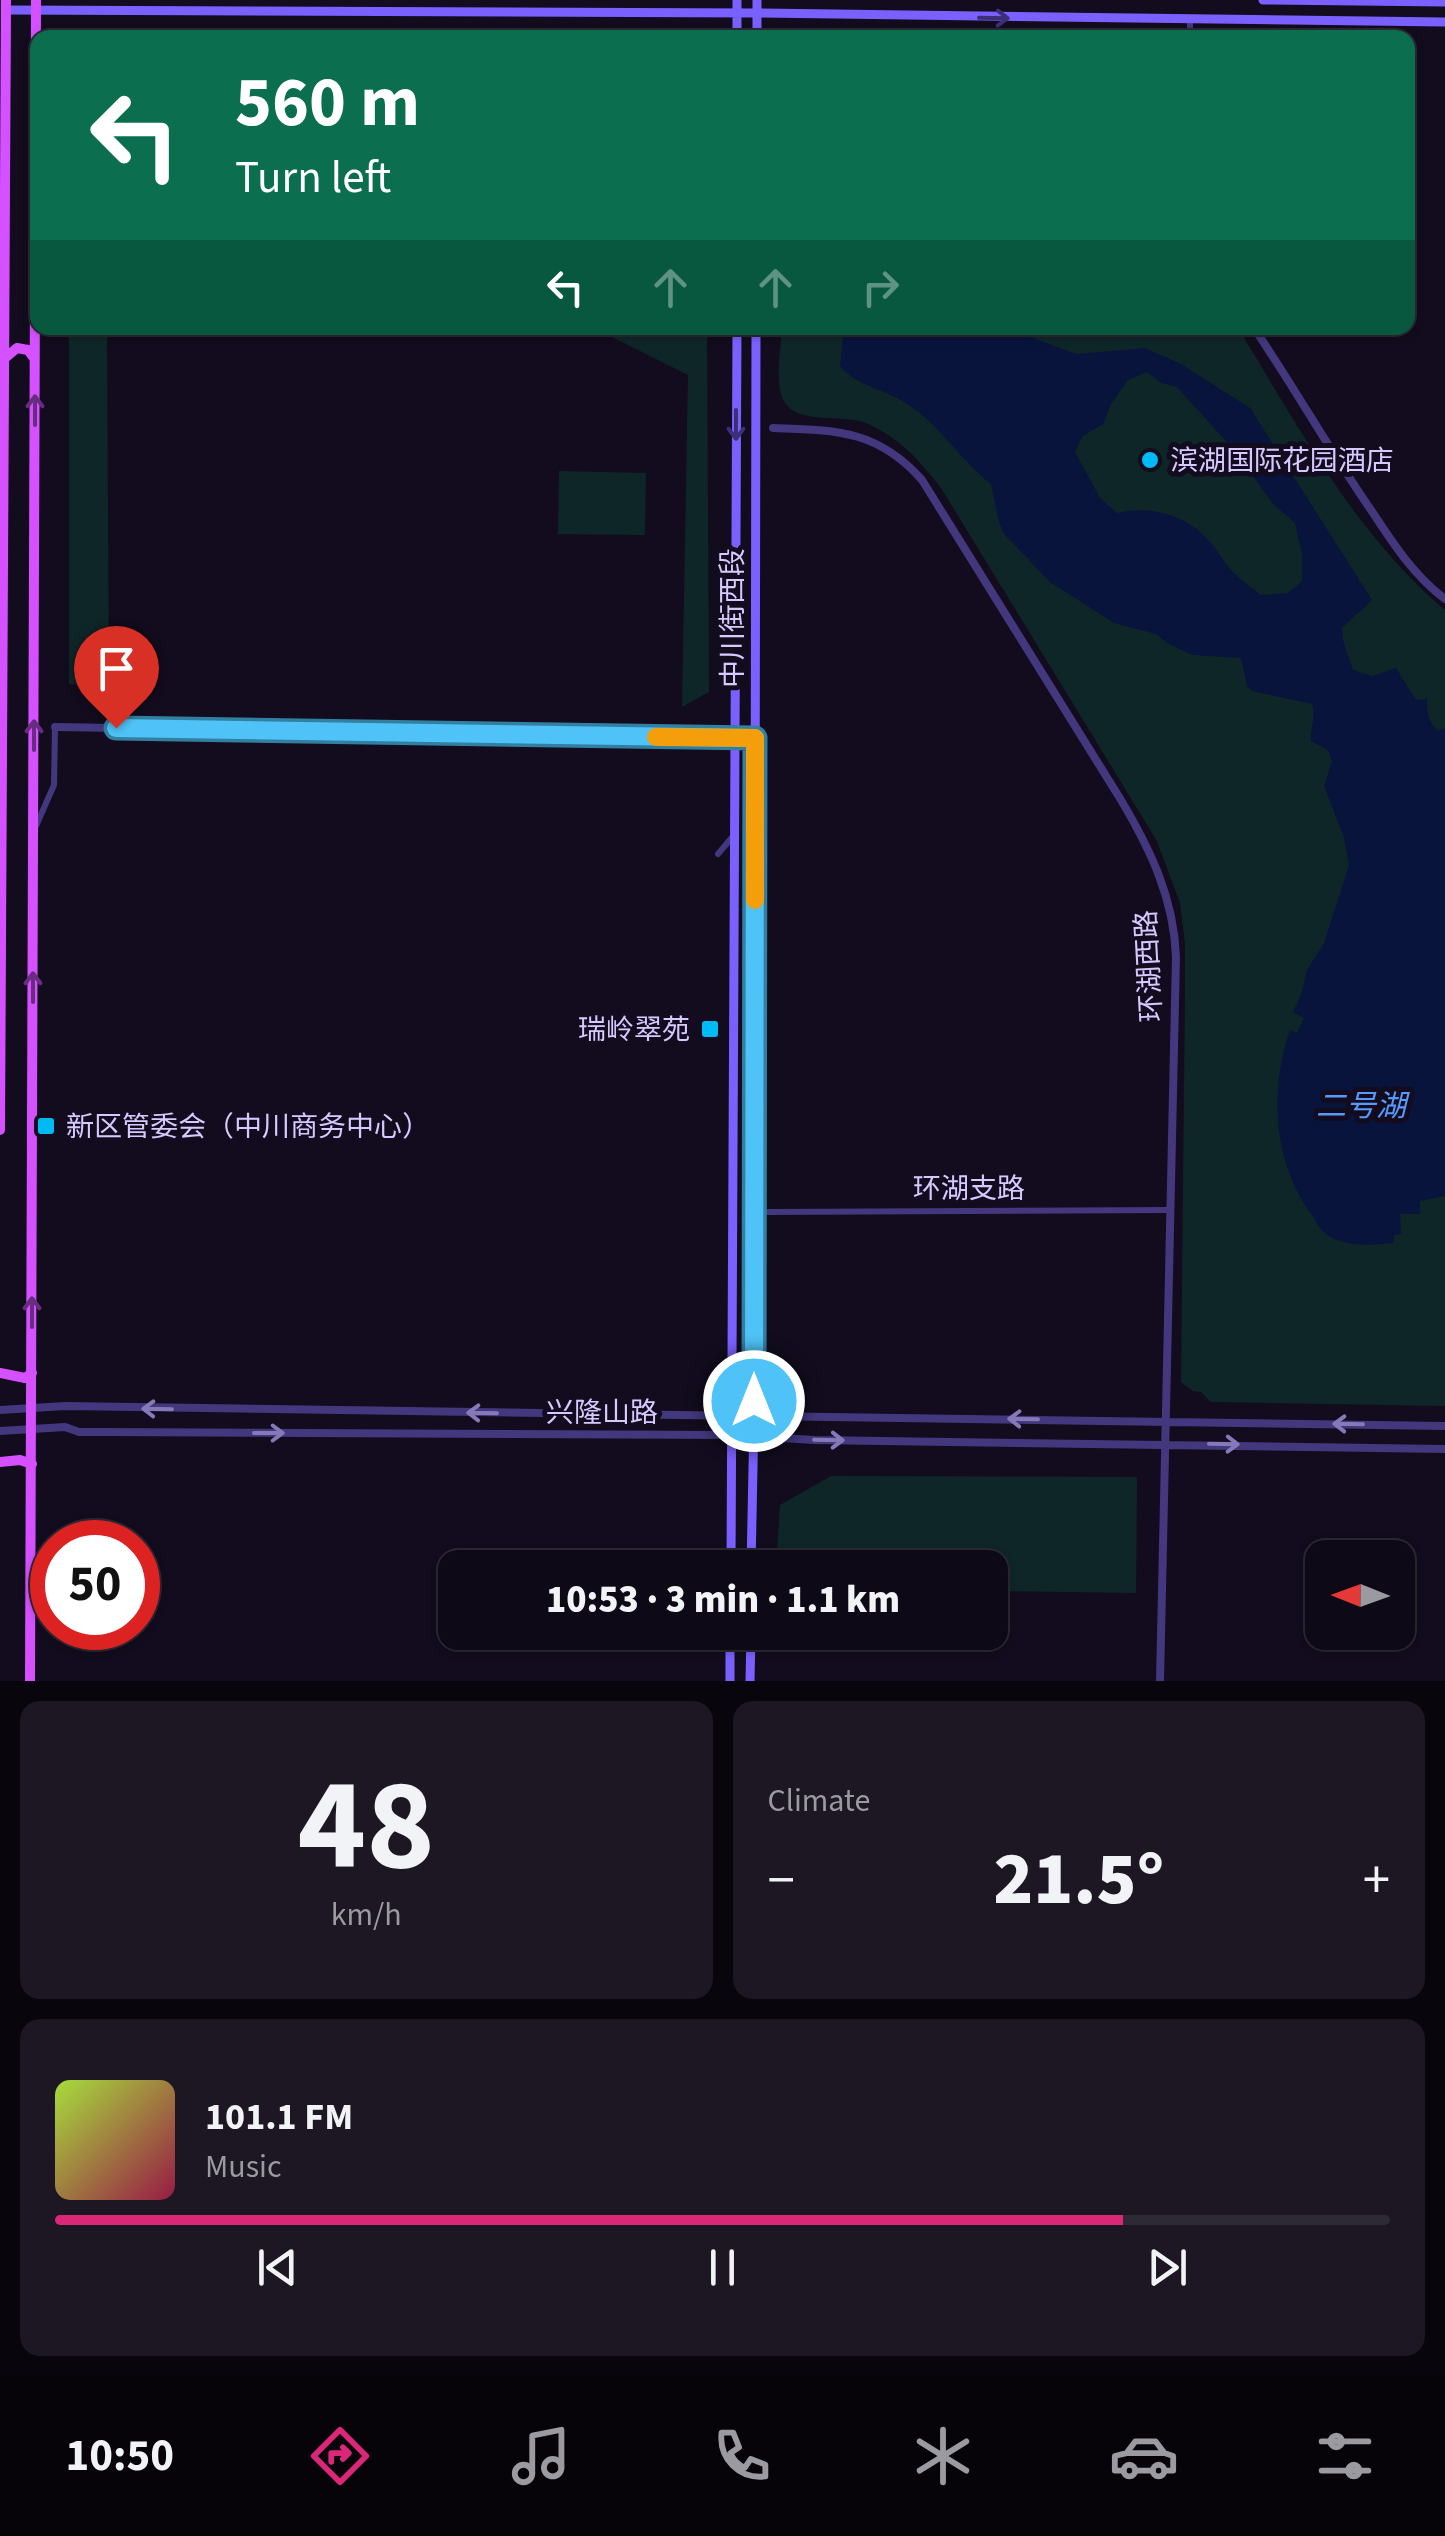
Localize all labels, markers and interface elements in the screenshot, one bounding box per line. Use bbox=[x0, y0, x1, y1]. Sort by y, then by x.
one-way arrow bbox=[978, 8, 1010, 28]
text: 560 m bbox=[235, 53, 420, 153]
icon: left bbox=[70, 70, 200, 200]
text: Turn left bbox=[235, 146, 391, 210]
icon: left bbox=[538, 260, 593, 315]
icon: ahead bbox=[643, 260, 698, 315]
icon: ahead bbox=[748, 260, 803, 315]
icon: right bbox=[853, 260, 908, 315]
one-way arrow bbox=[26, 394, 44, 426]
one-way arrow bbox=[726, 408, 746, 440]
place label: 滨湖国际花园酒店 bbox=[1170, 441, 1394, 481]
marker: 滨湖国际花园酒店 bbox=[1139, 449, 1161, 471]
street label: 中川街西段 bbox=[713, 548, 753, 688]
pin bbox=[74, 626, 159, 729]
icon: arrive bbox=[89, 641, 144, 696]
one-way arrow bbox=[24, 719, 44, 752]
street label: 环湖西路 bbox=[1126, 909, 1172, 1023]
one-way arrow bbox=[24, 972, 42, 1004]
place label: 瑞岭翠苑 bbox=[578, 1010, 690, 1050]
marker: 瑞岭翠苑 bbox=[699, 1018, 721, 1040]
water label: 二号湖 bbox=[1316, 1085, 1410, 1128]
place label: 新区管委会（中川商务中心） bbox=[66, 1107, 430, 1147]
marker: 新区管委会（中川商务中心） bbox=[35, 1115, 57, 1137]
street label: 环湖支路 bbox=[913, 1169, 1025, 1209]
one-way arrow bbox=[22, 1297, 42, 1330]
position arrow bbox=[702, 1349, 806, 1453]
street label: 兴隆山路 bbox=[546, 1393, 658, 1433]
one-way arrow bbox=[142, 1399, 174, 1418]
one-way arrow bbox=[466, 1404, 498, 1422]
one-way arrow bbox=[1007, 1410, 1040, 1428]
one-way arrow bbox=[1332, 1415, 1364, 1434]
one-way arrow bbox=[252, 1424, 284, 1442]
one-way arrow bbox=[812, 1430, 845, 1450]
one-way arrow bbox=[1208, 1434, 1240, 1454]
speed limit sign: 50 bbox=[30, 1520, 160, 1650]
north arrow bbox=[1305, 1540, 1415, 1650]
map controls bbox=[1305, 1540, 1415, 1650]
text: 10:53 · 3 min · 1.1 km bbox=[546, 1573, 900, 1627]
text: 48 bbox=[298, 1734, 435, 1919]
text: Climate bbox=[768, 1778, 870, 1824]
text: 21.5° bbox=[993, 1826, 1164, 1933]
text: − bbox=[768, 1842, 795, 1920]
text: + bbox=[1363, 1842, 1390, 1920]
text: km/h bbox=[331, 1892, 402, 1938]
text: 101.1 FM bbox=[205, 2090, 353, 2144]
text: Music bbox=[205, 2144, 282, 2190]
icon: previous bbox=[250, 2240, 305, 2295]
icon: pause bbox=[695, 2240, 750, 2295]
icon: next bbox=[1140, 2240, 1195, 2295]
icon: directions bbox=[305, 2421, 375, 2491]
icon: music bbox=[506, 2421, 576, 2491]
icon: phone bbox=[707, 2421, 777, 2491]
icon: climate bbox=[908, 2421, 978, 2491]
icon: car bbox=[1109, 2421, 1179, 2491]
icon: filters bbox=[1310, 2421, 1380, 2491]
text: 10:50 bbox=[65, 2424, 174, 2488]

